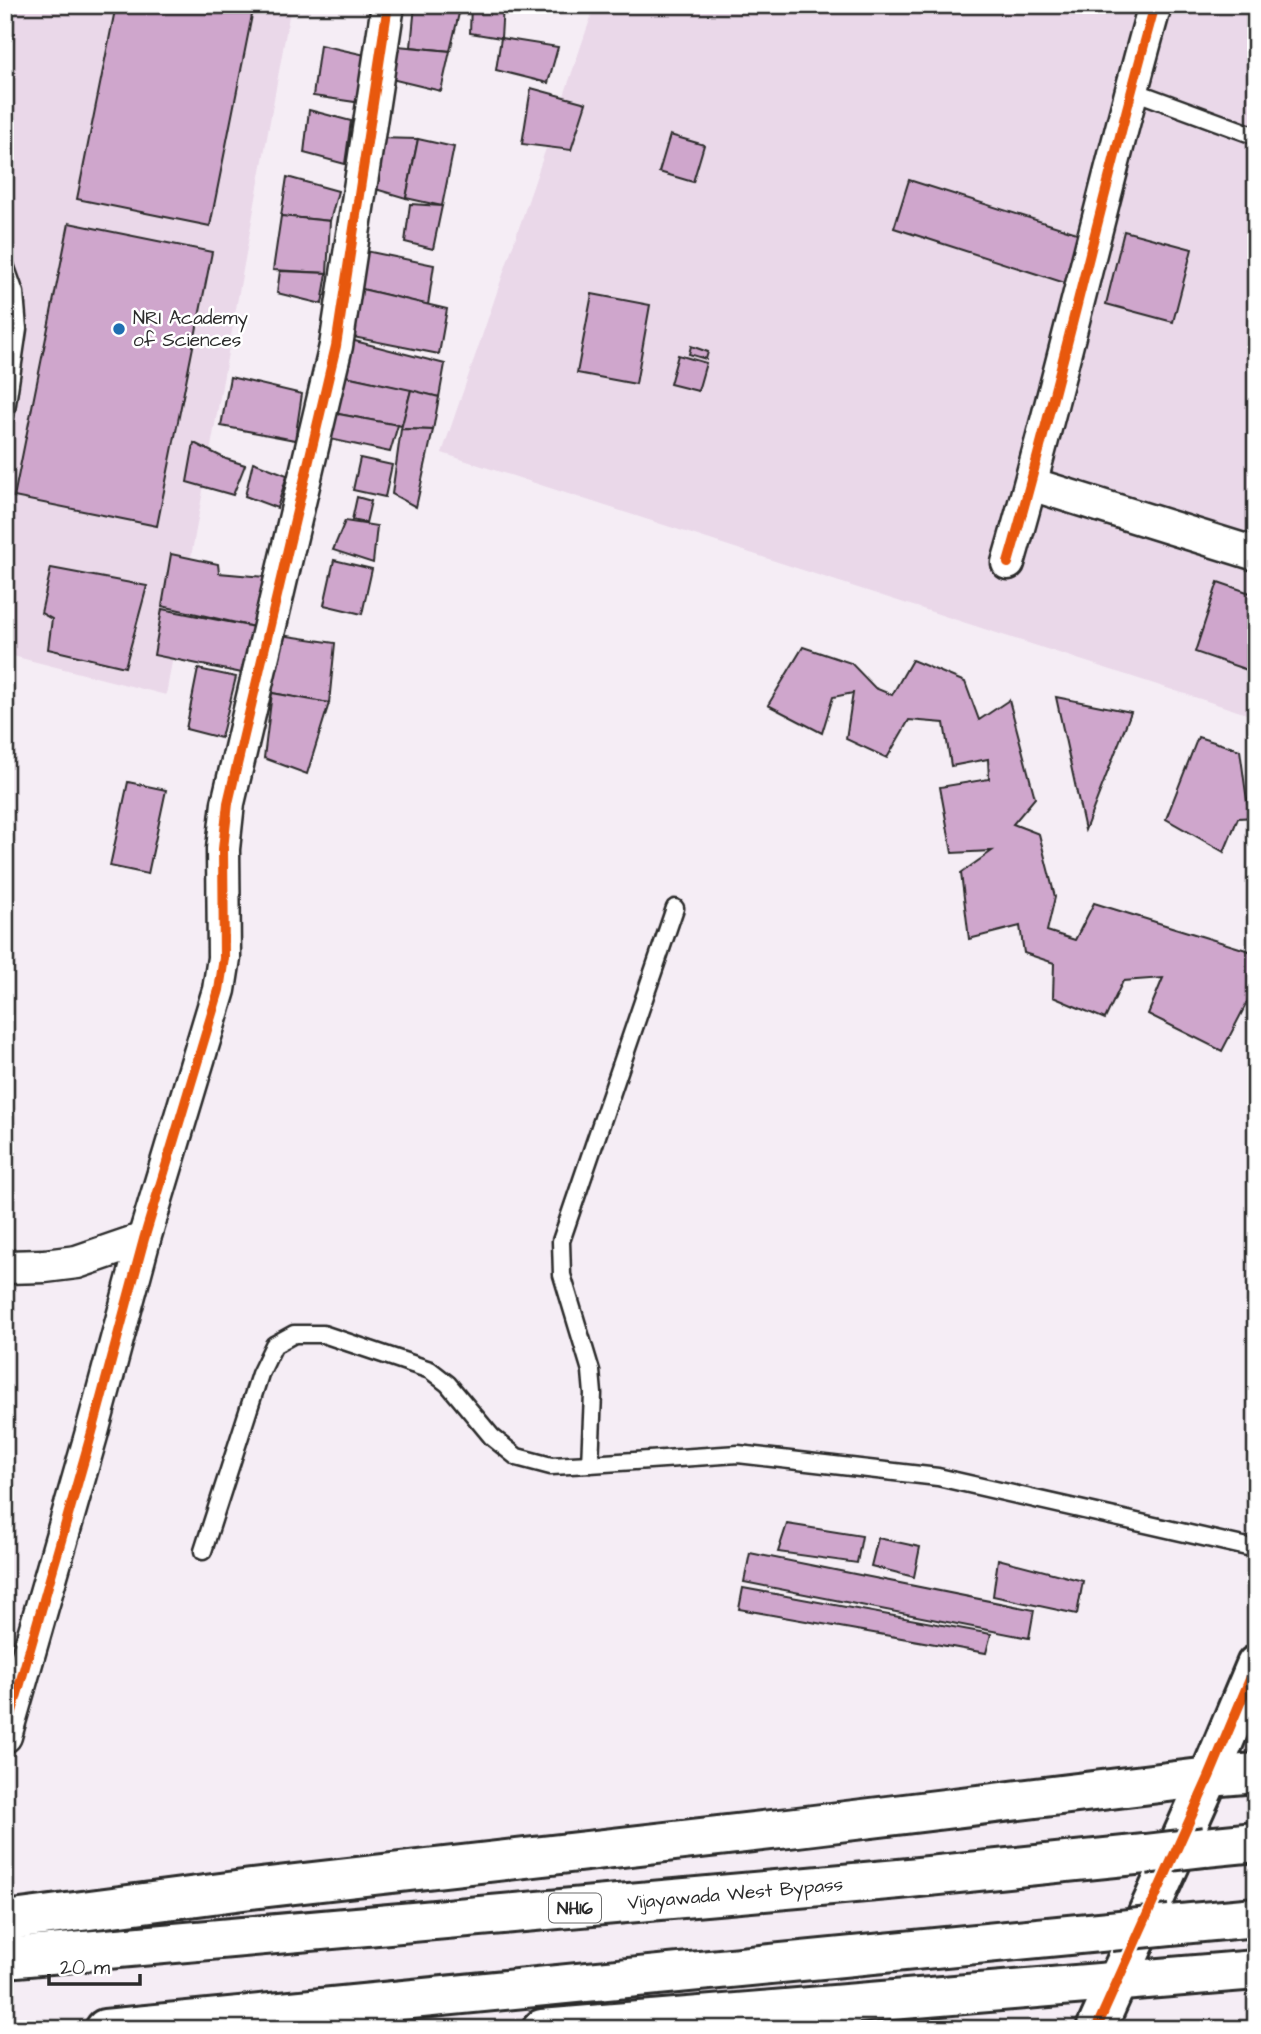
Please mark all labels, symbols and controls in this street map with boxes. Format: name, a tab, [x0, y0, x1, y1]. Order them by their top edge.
place label: NRI Academy of Sciences	[133, 305, 249, 354]
marker: NRI Academy of Sciences	[111, 321, 127, 337]
street label: Vijayawada West Bypass	[626, 1871, 844, 1916]
road number: NH16	[549, 1894, 601, 1922]
scale bar	[49, 1943, 140, 1987]
text: 20 m	[60, 1953, 111, 1982]

